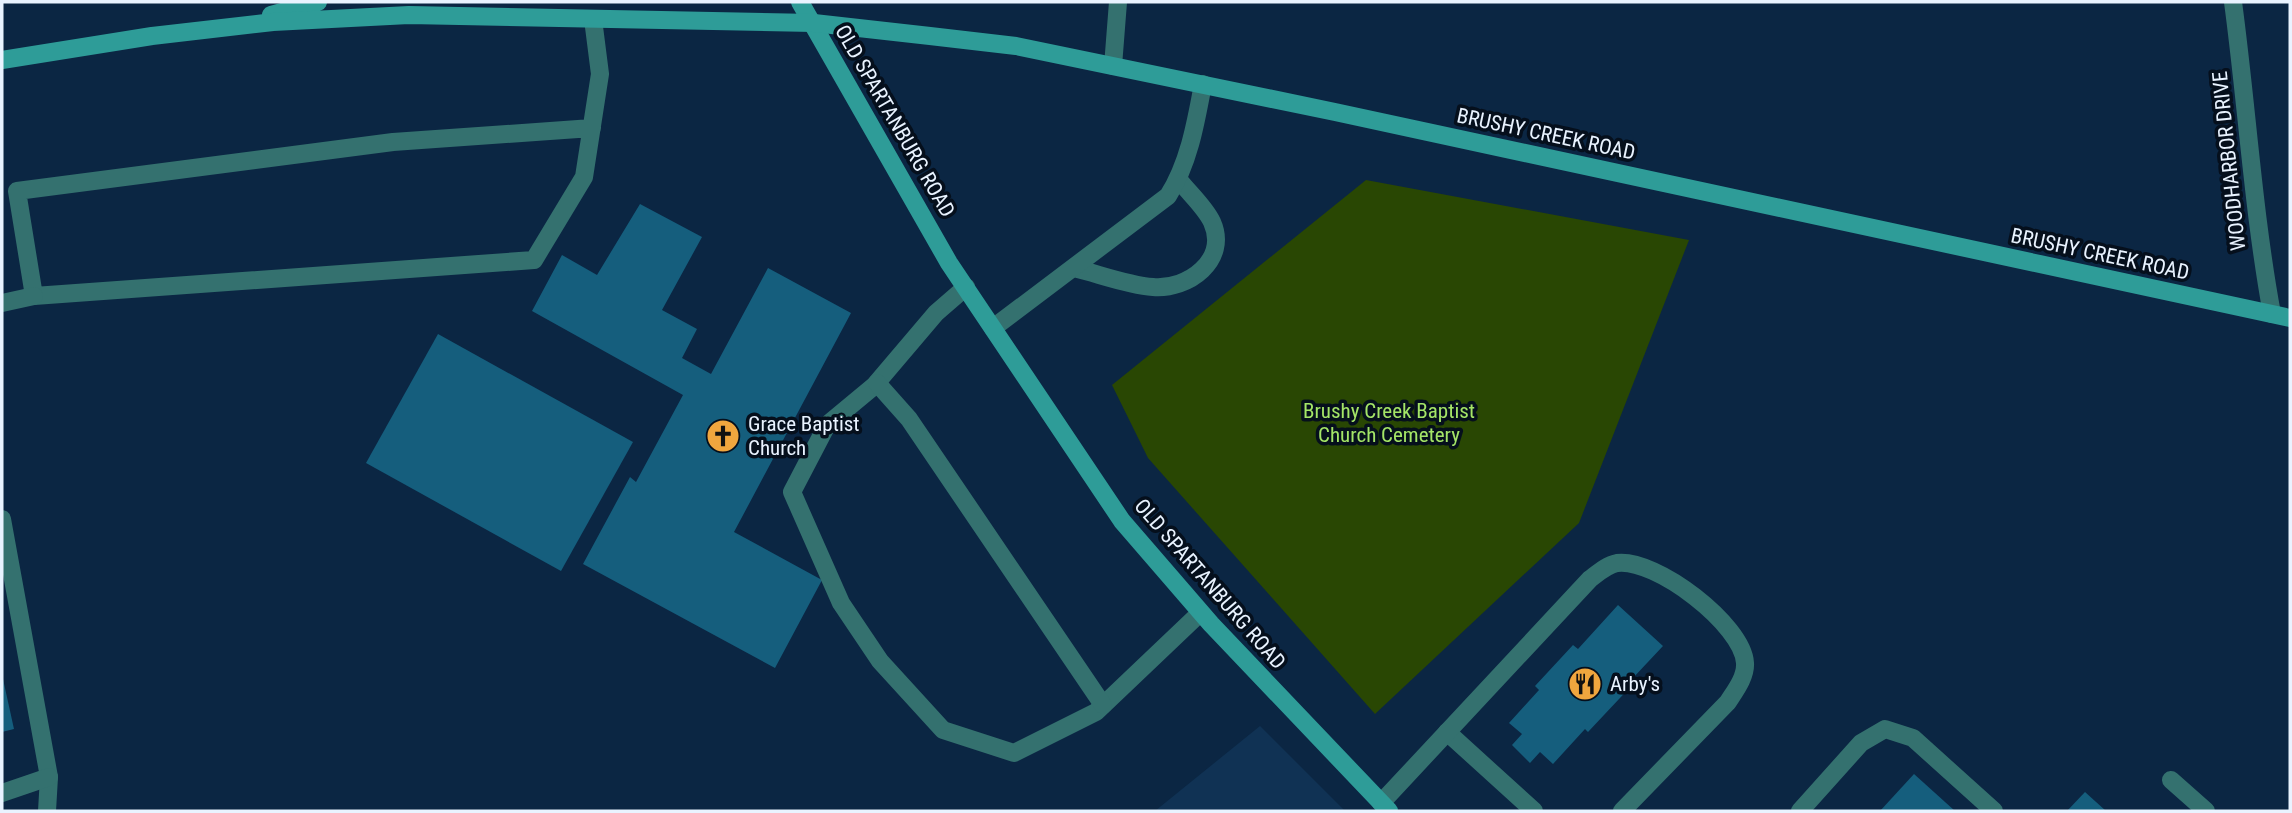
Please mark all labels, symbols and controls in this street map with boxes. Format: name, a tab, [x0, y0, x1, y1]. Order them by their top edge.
street label: OLD SPARTANBURG ROAD	[830, 21, 960, 221]
street label: WOODHARBOR DRIVE	[2208, 70, 2250, 252]
street label: BRUSHY CREEK ROAD	[1455, 103, 1637, 165]
street label: BRUSHY CREEK ROAD	[2009, 223, 2191, 285]
park label: Brushy Creek Baptist Church Cemetery	[1303, 399, 1475, 447]
place label: Grace Baptist Church	[748, 412, 860, 460]
church icon: Grace Baptist Church	[704, 417, 742, 455]
street label: OLD SPARTANBURG ROAD	[1130, 494, 1290, 674]
restaurant icon: Arby's	[1566, 665, 1604, 703]
place label: Arby's	[1610, 672, 1660, 696]

